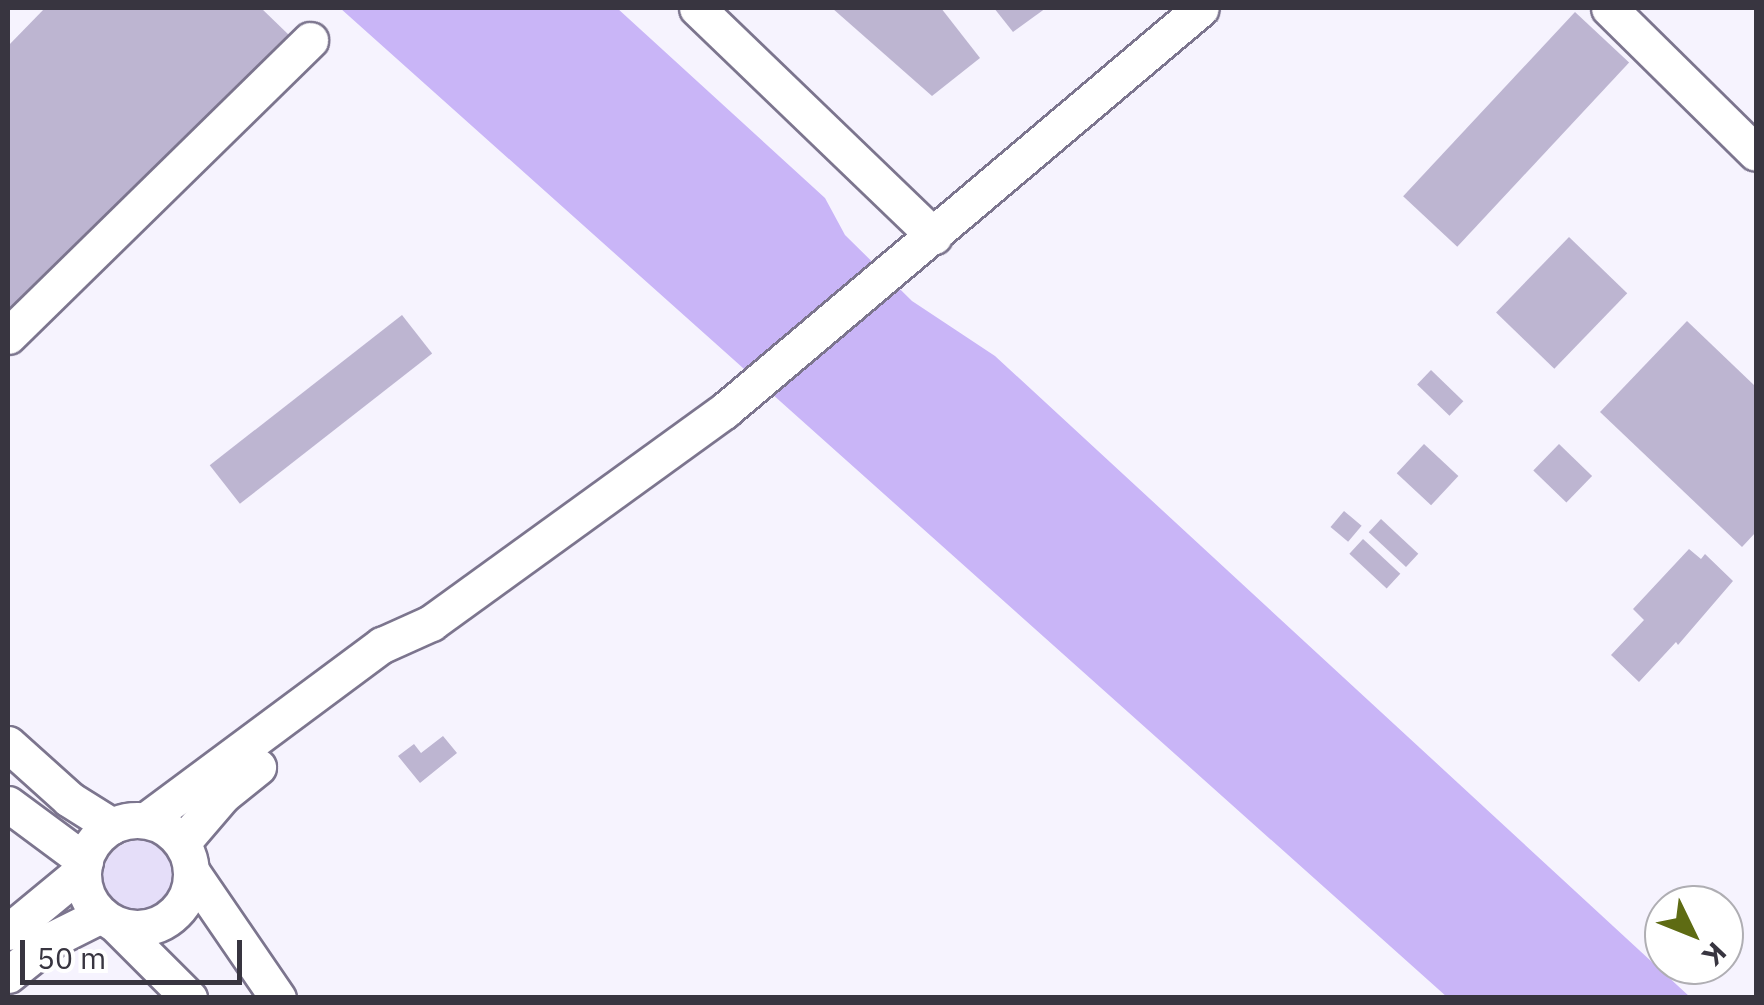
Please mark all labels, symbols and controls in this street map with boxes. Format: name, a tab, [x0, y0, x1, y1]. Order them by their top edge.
north arrow	[1644, 885, 1744, 985]
scale bar	[25, 920, 248, 982]
text: K	[1695, 935, 1735, 974]
text: 50 m	[37, 938, 106, 977]

